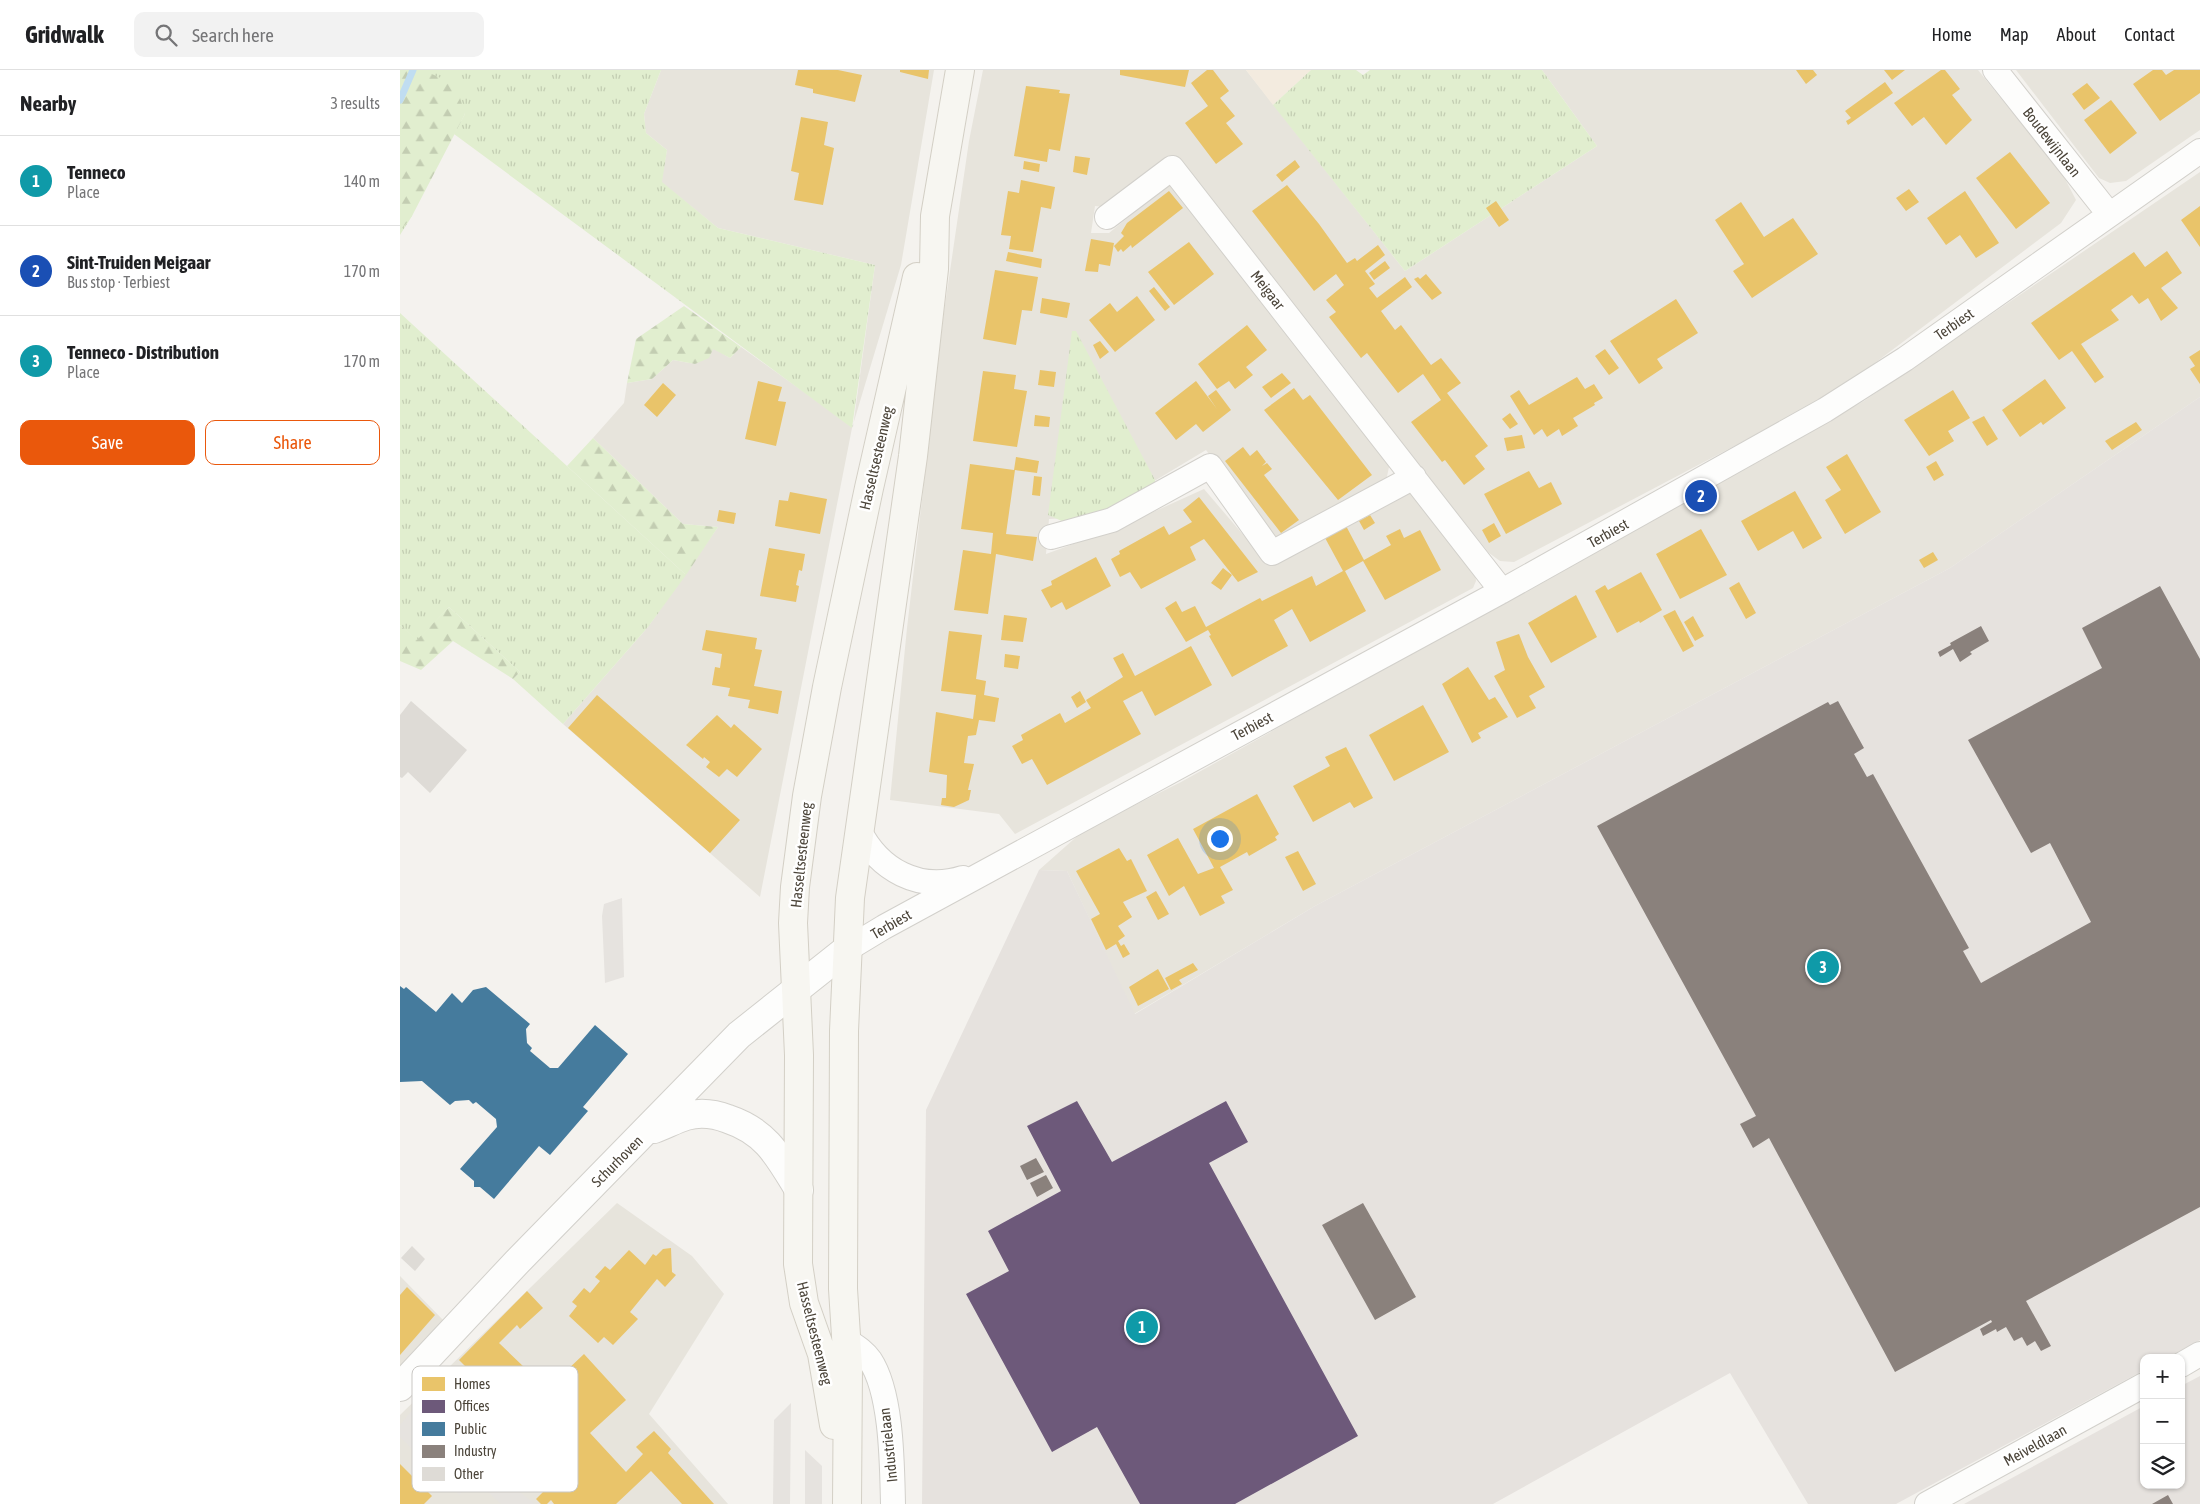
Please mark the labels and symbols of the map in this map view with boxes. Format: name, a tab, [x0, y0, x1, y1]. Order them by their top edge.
street label: Boudewijnlaan	[2020, 104, 2084, 180]
street label: Meigaar	[1247, 267, 1289, 313]
street label: Terbiest	[1931, 304, 1977, 344]
street label: Hasseltsesteenweg	[856, 404, 896, 511]
pin: 2	[1685, 477, 1717, 515]
street label: Terbiest	[1585, 515, 1631, 551]
street label: Terbiest	[1229, 708, 1275, 744]
street label: Hasseltsesteenweg	[787, 801, 815, 909]
your location	[1207, 826, 1233, 852]
street label: Terbiest	[868, 906, 914, 942]
pin: 3	[1807, 948, 1839, 986]
street label: Schurhoven	[588, 1132, 646, 1190]
street label: Hasseltsesteenweg	[794, 1280, 836, 1387]
pin: 1	[1126, 1308, 1158, 1346]
legend	[412, 1366, 578, 1492]
text: Homes	[454, 1376, 490, 1392]
text: Offices	[454, 1398, 490, 1414]
street label: Industrielaan	[876, 1407, 900, 1483]
text: Public	[454, 1421, 487, 1437]
street label: Meiveldlaan	[2001, 1421, 2069, 1469]
text: Industry	[454, 1443, 497, 1459]
text: Other	[454, 1466, 484, 1482]

